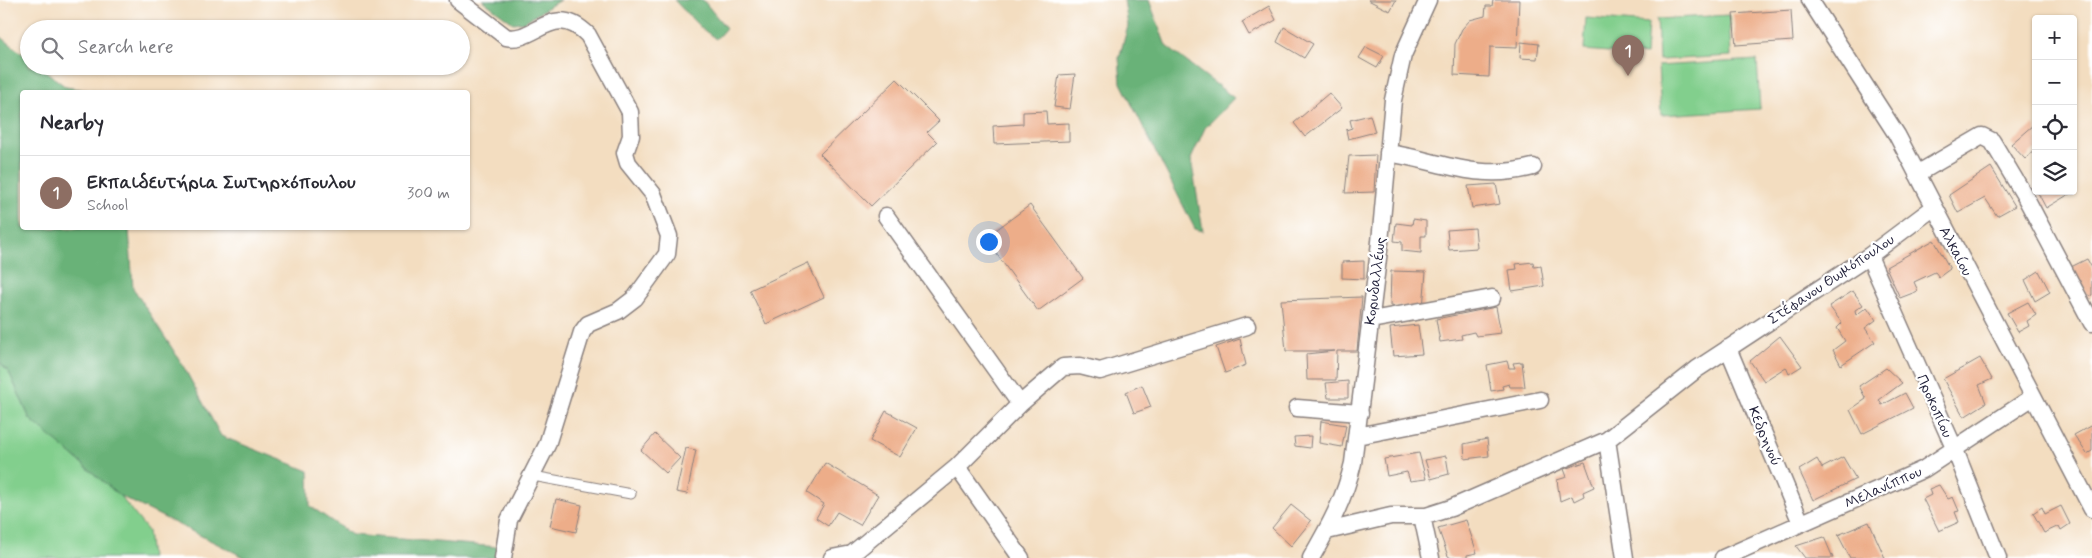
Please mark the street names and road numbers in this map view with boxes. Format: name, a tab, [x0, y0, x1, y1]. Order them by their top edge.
street label: Αλκαίου	[1934, 223, 1977, 280]
street label: Στέφανου Θωμόπουλου	[1764, 230, 1899, 330]
street label: Κορυδαλλέως	[1361, 236, 1391, 326]
street label: Προκοπίου	[1911, 372, 1957, 441]
street label: Κεδρηνού	[1743, 404, 1786, 469]
street label: Μελανίππου	[1842, 462, 1925, 514]

